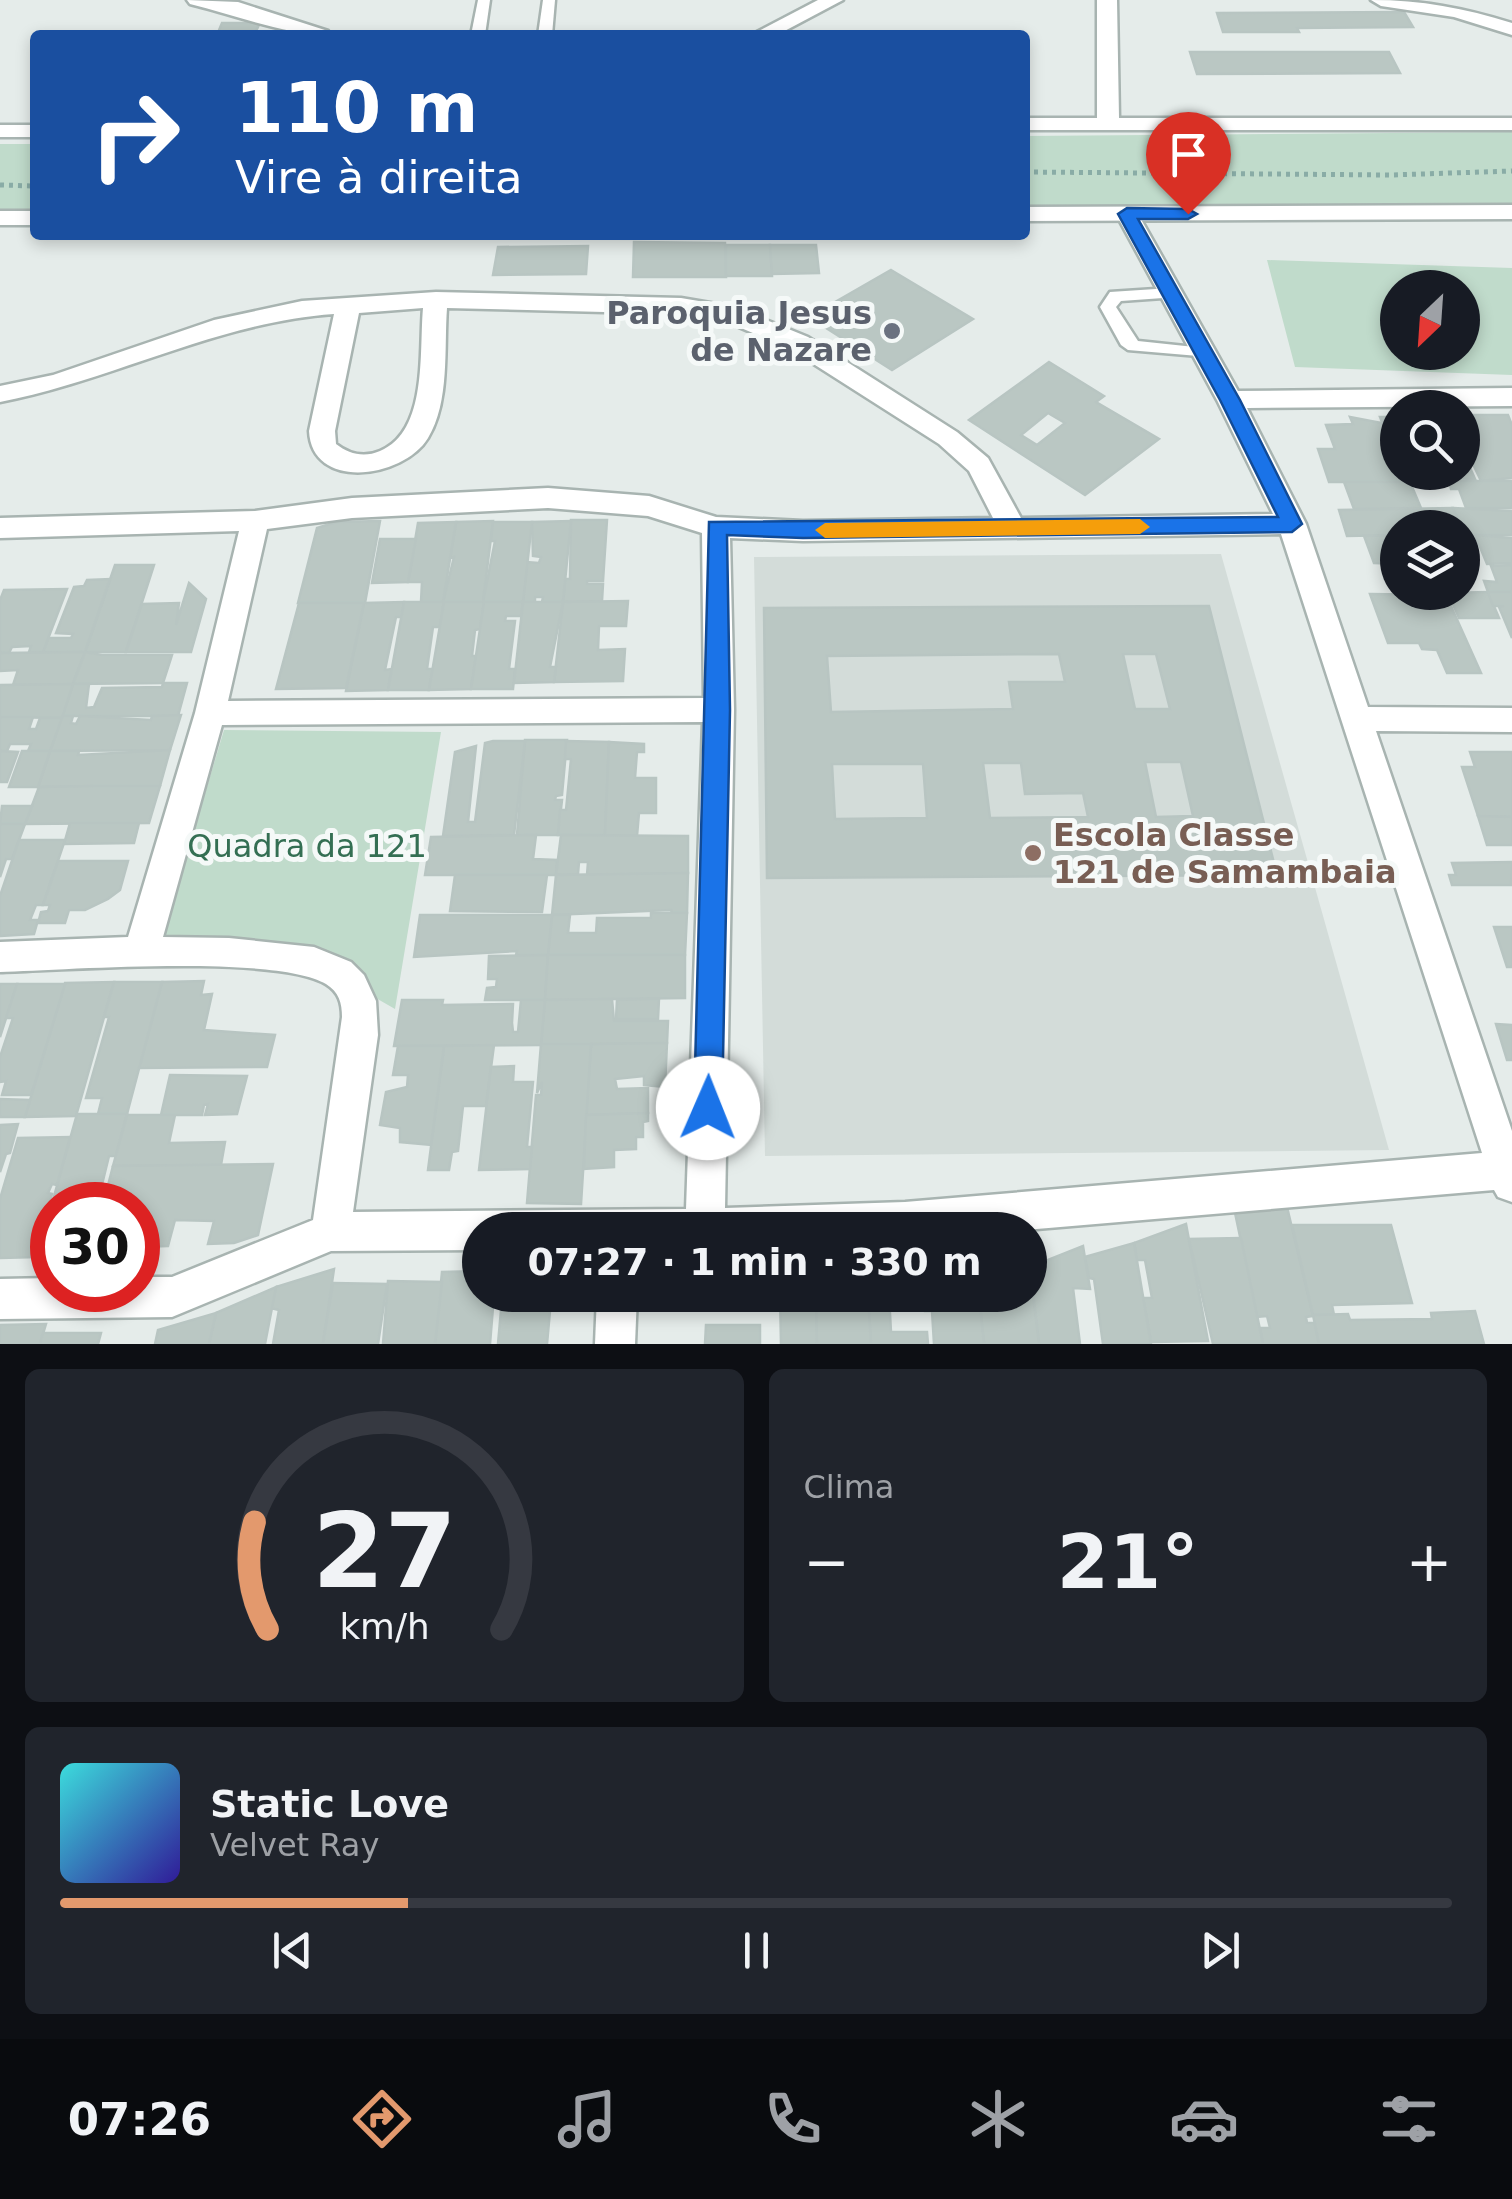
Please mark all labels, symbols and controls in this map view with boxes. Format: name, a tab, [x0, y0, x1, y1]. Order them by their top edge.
text: 110 m	[235, 67, 478, 149]
icon: right	[70, 70, 200, 200]
pin	[1146, 112, 1231, 215]
icon: arrive	[1161, 127, 1216, 182]
text: Vire à direita	[235, 151, 523, 204]
north arrow	[1380, 270, 1480, 370]
map controls	[1380, 270, 1480, 610]
place label: Paroquia Jesus de Nazare	[606, 294, 872, 369]
marker: Paroquia Jesus de Nazare	[881, 320, 903, 342]
button: search	[1380, 390, 1480, 490]
button: layers	[1380, 510, 1480, 610]
place label: Escola Classe 121 de Samambaia	[1053, 816, 1397, 891]
park label: Quadra da 121	[187, 827, 427, 865]
marker: Escola Classe 121 de Samambaia	[1022, 842, 1044, 864]
position arrow	[656, 1056, 760, 1160]
speed limit sign: 30	[30, 1182, 160, 1312]
text: 07:27 · 1 min · 330 m	[527, 1240, 982, 1284]
text: Clima	[804, 1468, 894, 1506]
text: 27	[312, 1490, 457, 1612]
text: 21°	[1057, 1518, 1199, 1606]
text: −	[804, 1530, 850, 1594]
text: +	[1406, 1530, 1452, 1594]
text: km/h	[339, 1606, 429, 1647]
text: Static Love	[210, 1782, 449, 1826]
text: Velvet Ray	[210, 1826, 379, 1864]
icon: previous	[265, 1923, 320, 1978]
icon: pause	[729, 1923, 784, 1978]
icon: next	[1193, 1923, 1248, 1978]
icon: directions	[347, 2084, 417, 2154]
icon: music	[552, 2084, 622, 2154]
icon: phone	[758, 2084, 828, 2154]
icon: climate	[963, 2084, 1033, 2154]
icon: car	[1169, 2084, 1239, 2154]
icon: filters	[1374, 2084, 1444, 2154]
text: 07:26	[68, 2093, 211, 2146]

